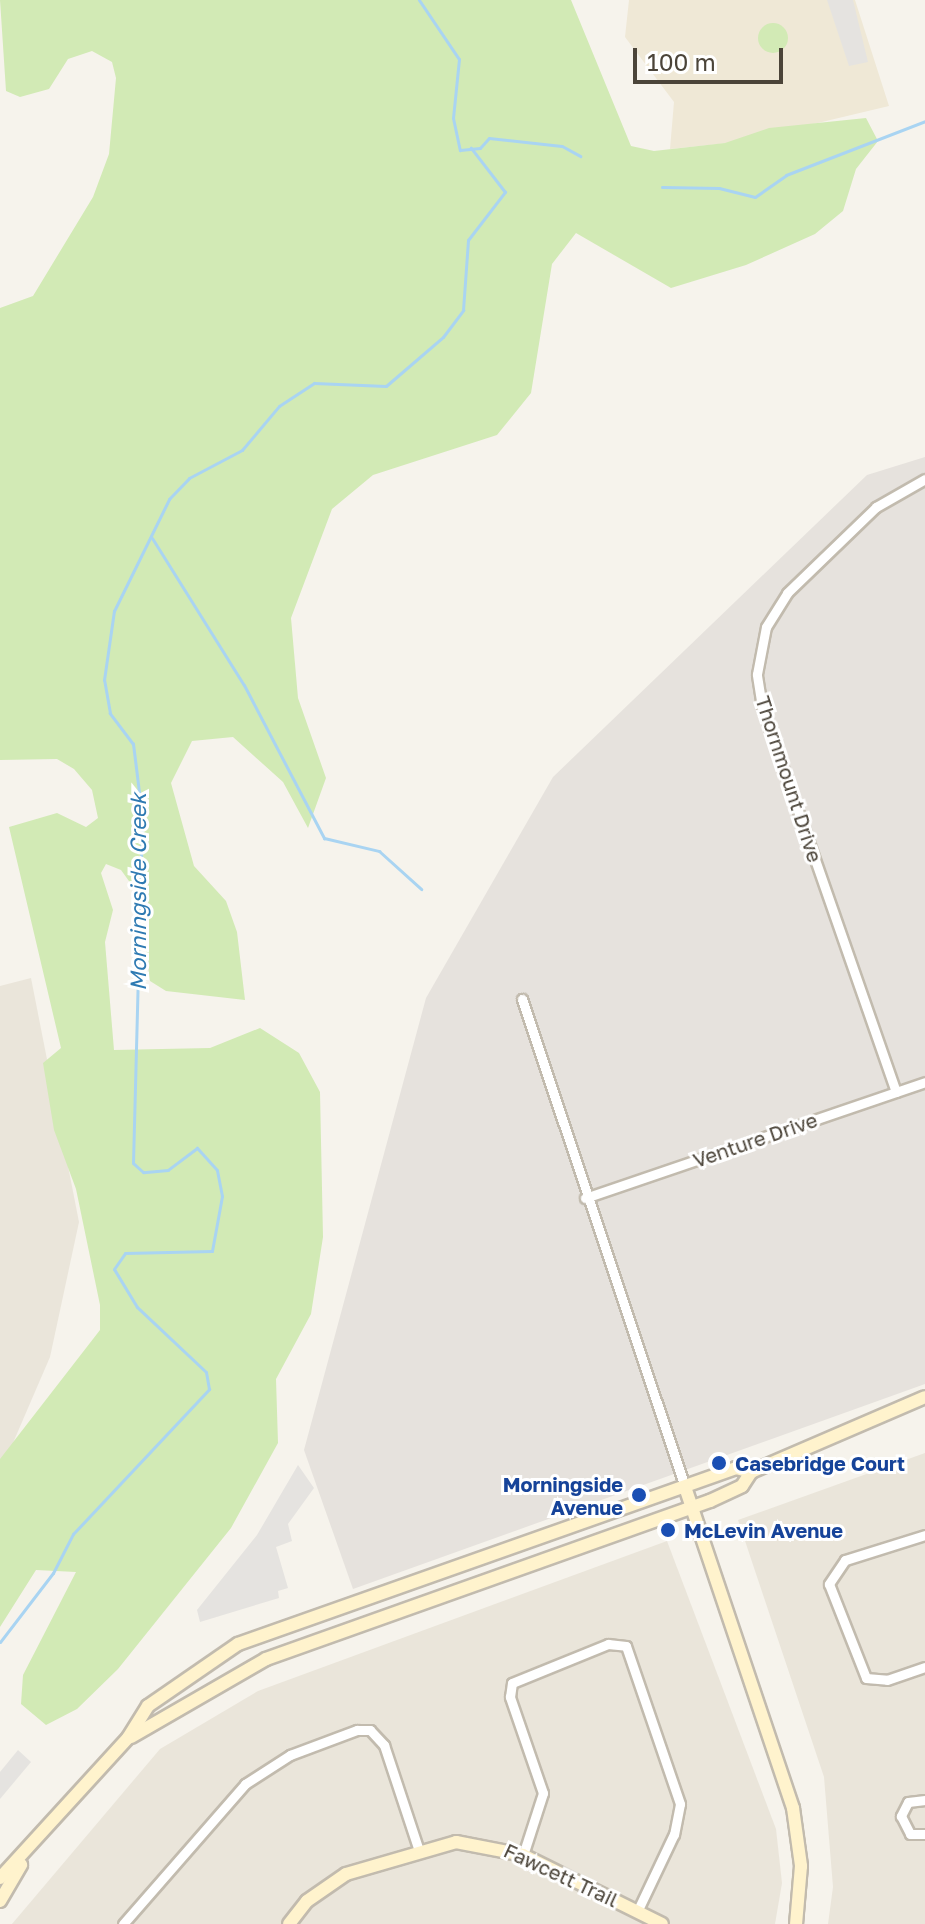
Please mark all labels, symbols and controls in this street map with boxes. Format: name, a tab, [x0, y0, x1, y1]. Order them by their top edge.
scale bar	[637, 32, 787, 82]
text: 100 m	[647, 47, 716, 76]
street label: Thornmount Drive	[751, 693, 827, 865]
water label: Morningside Creek	[125, 793, 151, 991]
street label: Venture Drive	[690, 1108, 820, 1172]
place label: Casebridge Court	[735, 1451, 905, 1475]
marker: Casebridge Court	[710, 1454, 728, 1472]
place label: Morningside Avenue	[503, 1472, 623, 1519]
marker: Morningside Avenue	[630, 1486, 648, 1504]
place label: McLevin Avenue	[684, 1518, 843, 1542]
marker: McLevin Avenue	[659, 1521, 677, 1539]
street label: Fawcett Trail	[500, 1838, 622, 1912]

